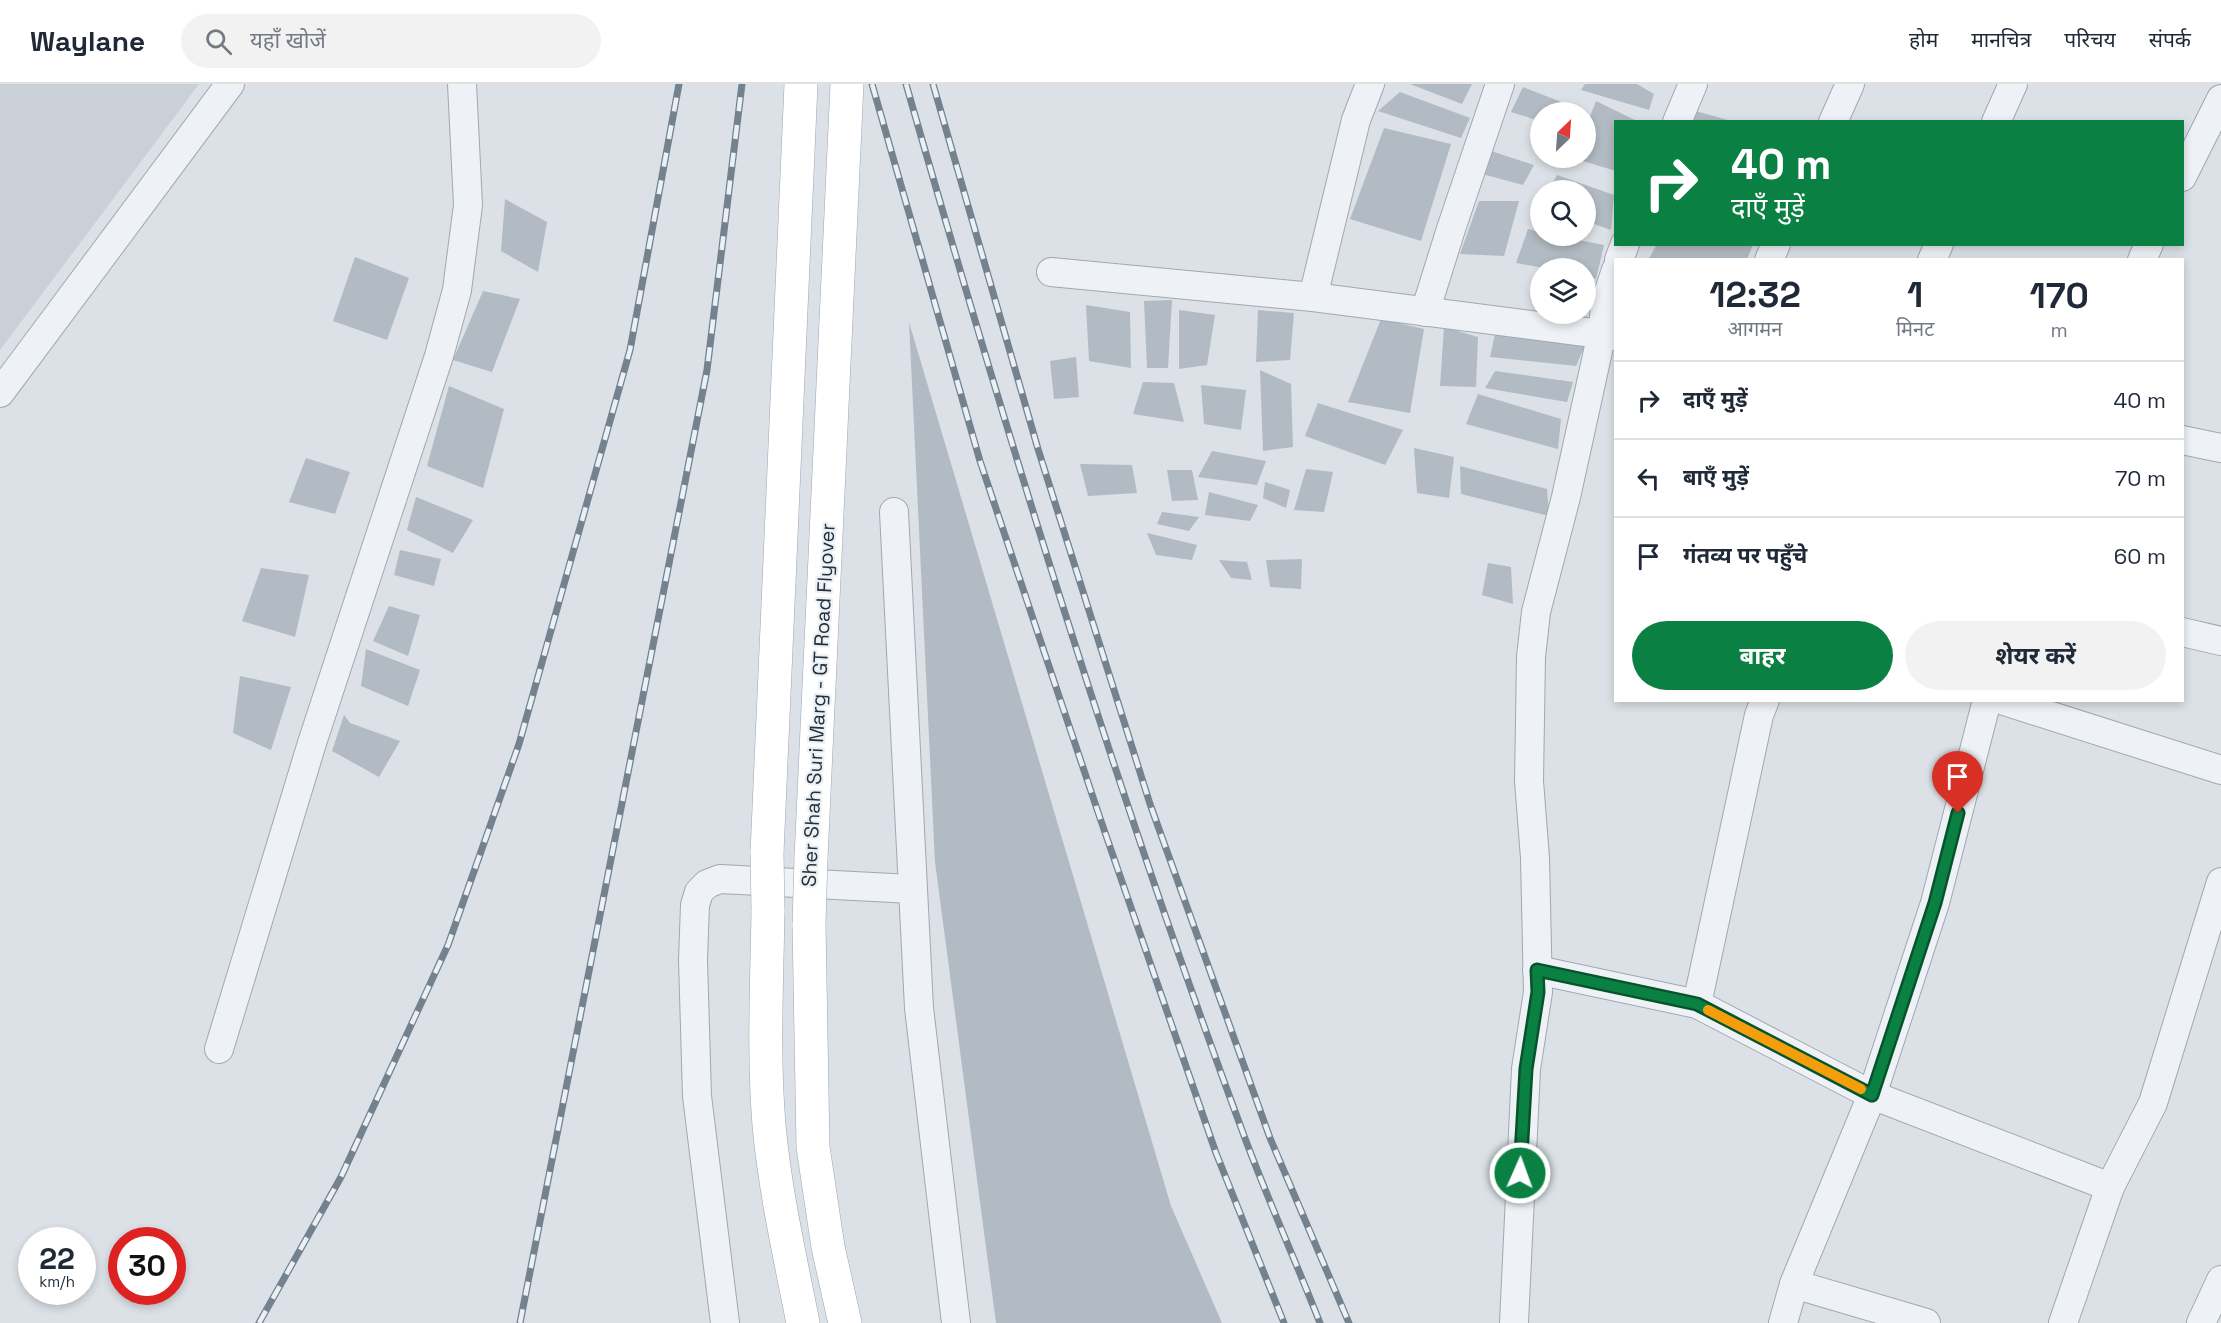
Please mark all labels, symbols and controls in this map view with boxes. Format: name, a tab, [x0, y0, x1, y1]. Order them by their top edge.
search box	[181, 14, 601, 68]
text: Waylane	[30, 23, 145, 59]
icon: search	[202, 25, 235, 58]
text: यहाँ खोजें	[250, 26, 326, 54]
text: होम	[1909, 26, 1938, 53]
text: मानचित्र	[1971, 26, 2031, 53]
text: परिचय	[2064, 26, 2116, 53]
text: संपर्क	[2149, 26, 2191, 53]
north arrow	[1530, 102, 1596, 168]
map controls	[1530, 102, 1596, 324]
text: 40 m	[1731, 138, 1831, 191]
icon: right	[1632, 144, 1710, 222]
button: search	[1530, 180, 1596, 246]
text: दाएँ मुड़ें	[1731, 190, 1805, 225]
button: layers	[1530, 258, 1596, 324]
text: 12:32	[1709, 272, 1801, 318]
text: 1	[1907, 272, 1923, 318]
text: 170	[2029, 273, 2089, 319]
text: आगमन	[1728, 316, 1782, 342]
text: मिनट	[1896, 316, 1934, 342]
text: m	[2051, 317, 2068, 343]
icon: right	[1632, 384, 1665, 417]
text: दाएँ मुड़ें	[1683, 385, 1748, 413]
text: 40 m	[2114, 386, 2166, 414]
icon: left	[1632, 462, 1665, 495]
text: बाएँ मुड़ें	[1683, 463, 1749, 491]
text: 70 m	[2115, 464, 2166, 492]
street label: Sher Shah Suri Marg - GT Road Flyover	[795, 522, 841, 888]
icon: arrive	[1632, 540, 1665, 573]
text: गंतव्य पर पहुँचे	[1683, 541, 1807, 569]
text: 60 m	[2114, 542, 2166, 570]
button: बाहर	[1632, 621, 1893, 690]
button: शेयर करें	[1905, 621, 2166, 690]
pin	[1932, 751, 1983, 813]
icon: arrive	[1941, 760, 1974, 793]
position arrow	[1488, 1141, 1552, 1205]
speed limit sign: 30	[108, 1227, 186, 1305]
text: 22	[39, 1239, 75, 1278]
text: km/h	[39, 1272, 75, 1291]

